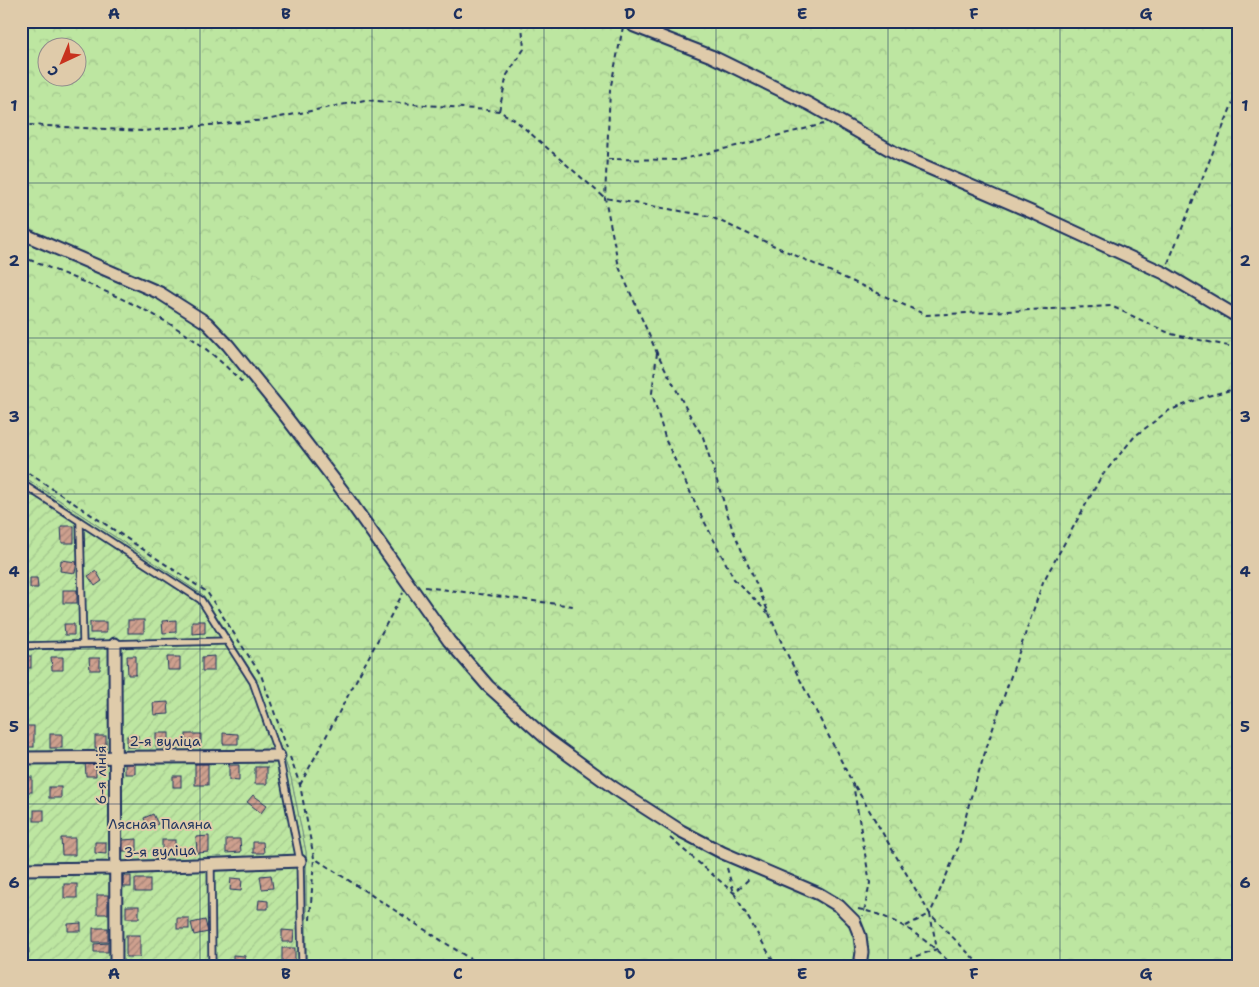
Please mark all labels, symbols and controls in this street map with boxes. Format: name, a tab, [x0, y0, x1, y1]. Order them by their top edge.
text: A	[108, 3, 120, 24]
text: B	[281, 3, 291, 24]
text: C	[453, 3, 463, 24]
text: D	[624, 3, 636, 24]
text: E	[797, 3, 807, 24]
text: F	[969, 3, 979, 24]
text: G	[1140, 3, 1153, 24]
north arrow	[38, 38, 88, 88]
text: С	[44, 62, 62, 81]
text: 1	[10, 95, 18, 116]
text: 1	[1241, 95, 1249, 116]
text: 2	[8, 250, 20, 271]
text: 2	[1239, 250, 1251, 271]
text: 3	[8, 406, 20, 427]
text: 3	[1239, 406, 1251, 427]
text: 4	[8, 561, 20, 582]
text: 4	[1239, 561, 1251, 582]
text: 5	[9, 716, 19, 737]
text: 5	[1240, 716, 1250, 737]
street label: 2-я вуліца	[129, 732, 201, 750]
street label: 6-я лінія	[92, 745, 110, 805]
park label: Лясная Паляна	[108, 815, 212, 833]
street label: 3-я вуліца	[124, 841, 197, 861]
text: 6	[8, 872, 20, 893]
text: 6	[1239, 872, 1251, 893]
text: A	[108, 963, 120, 984]
text: B	[281, 963, 291, 984]
text: C	[453, 963, 463, 984]
text: D	[624, 963, 636, 984]
text: E	[797, 963, 807, 984]
text: F	[969, 963, 979, 984]
text: G	[1140, 963, 1153, 984]

